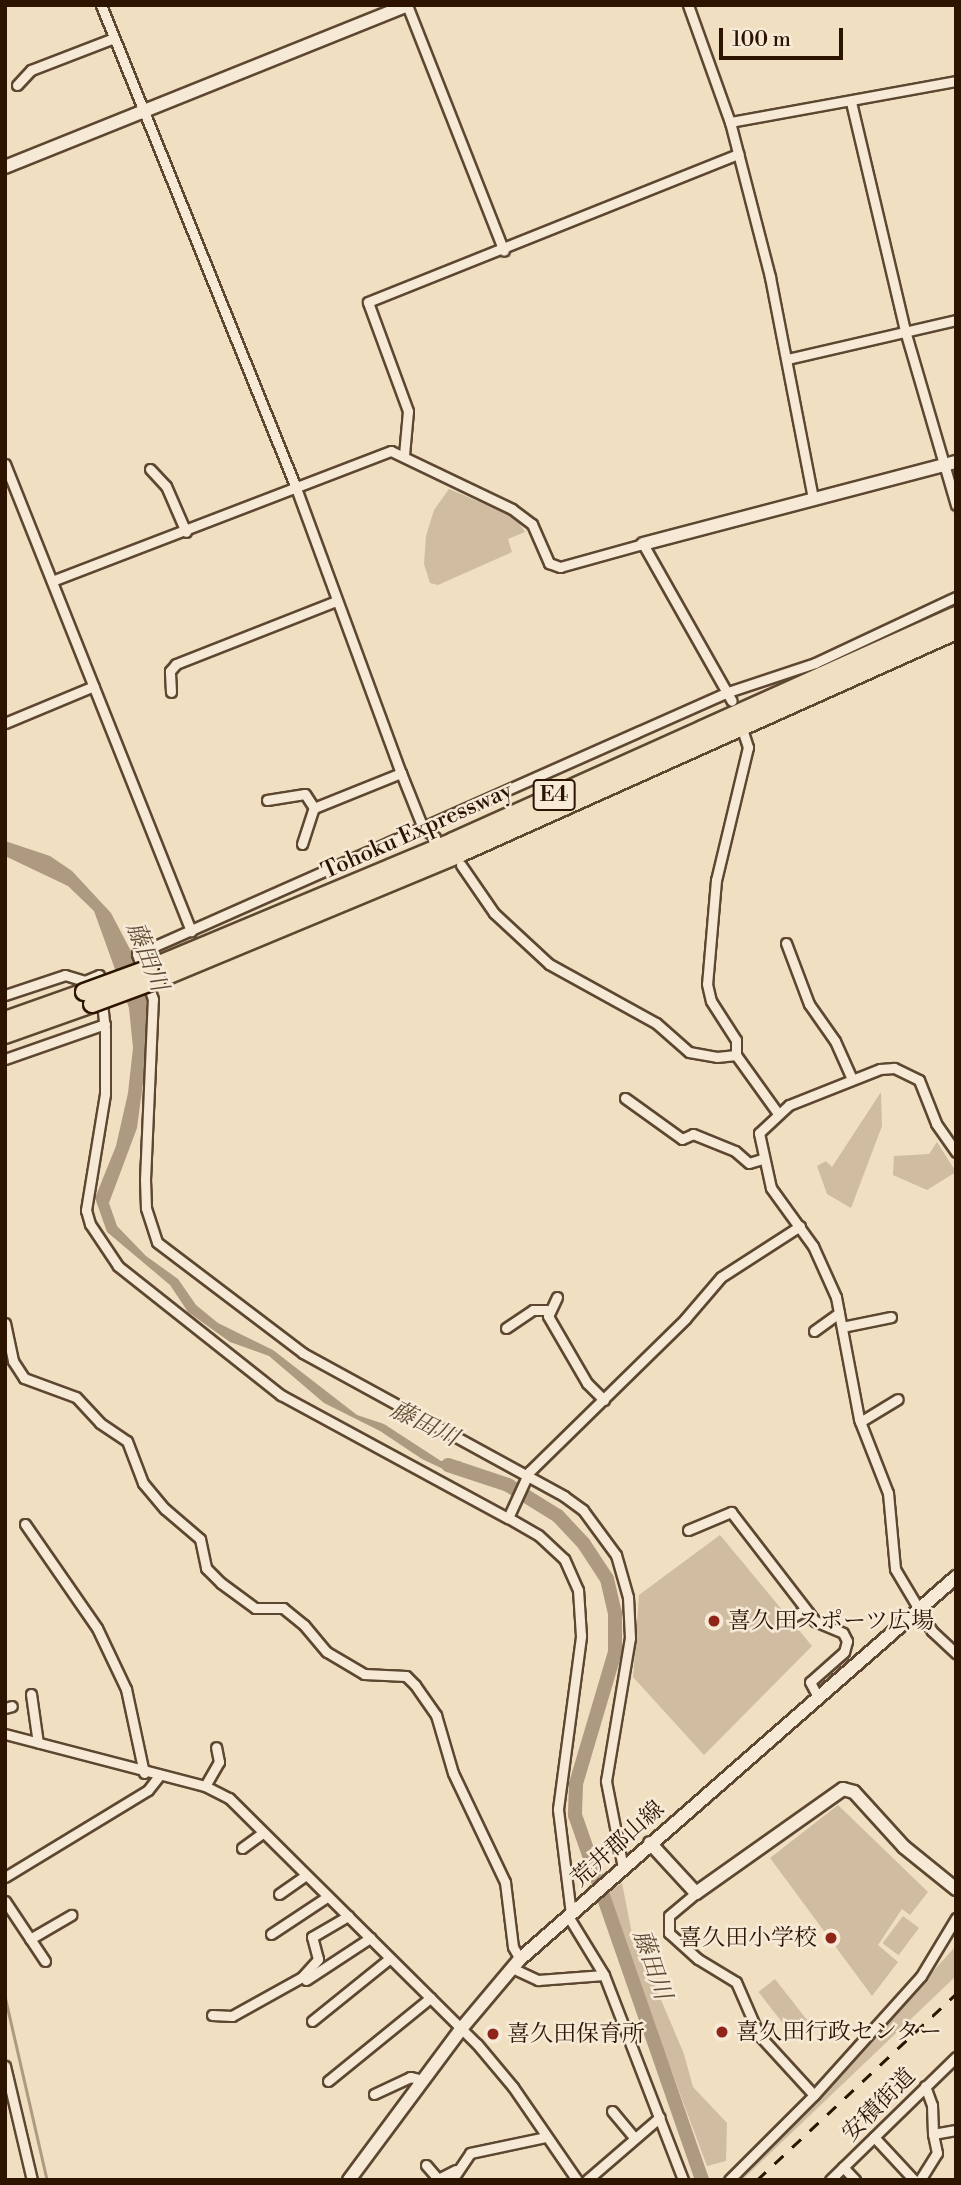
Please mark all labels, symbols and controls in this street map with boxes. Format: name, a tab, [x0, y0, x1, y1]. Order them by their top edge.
scale bar	[723, 14, 847, 58]
text: 100 m	[732, 27, 791, 53]
street label: Tohoku Expressway	[317, 777, 517, 885]
road number: E4	[531, 778, 577, 812]
water label: 藤田川	[119, 918, 173, 996]
water label: 藤田川	[385, 1396, 463, 1454]
place label: 喜久田スポーツ広場	[728, 1607, 935, 1635]
marker: 喜久田スポーツ広場	[706, 1613, 722, 1629]
street label: 荒井郡山線	[566, 1795, 670, 1893]
place label: 喜久田小学校	[679, 1924, 817, 1952]
water label: 藤田川	[626, 1926, 676, 2004]
marker: 喜久田小学校	[823, 1930, 839, 1946]
place label: 喜久田行政センター	[736, 2018, 943, 2046]
place label: 喜久田保育所	[507, 2020, 645, 2048]
marker: 喜久田行政センター	[714, 2024, 730, 2040]
marker: 喜久田保育所	[485, 2026, 501, 2042]
street label: 安積街道	[837, 2063, 921, 2147]

